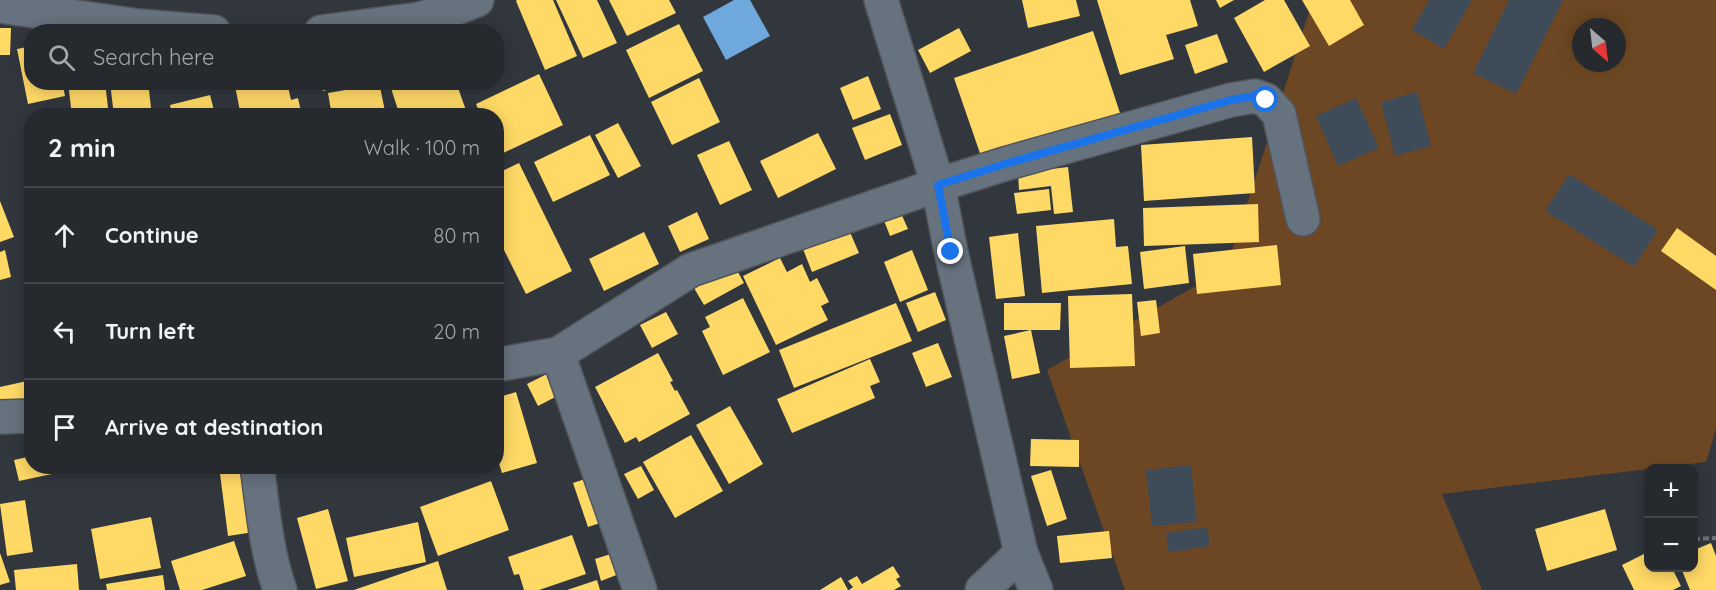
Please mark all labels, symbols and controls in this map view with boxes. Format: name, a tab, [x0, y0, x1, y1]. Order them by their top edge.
north arrow	[1572, 18, 1626, 72]
search box	[24, 24, 504, 90]
icon: search	[45, 41, 78, 74]
text: Search here	[93, 43, 214, 71]
route start	[1252, 86, 1278, 112]
text: 2 min	[48, 131, 116, 164]
text: Walk · 100 m	[364, 135, 480, 160]
icon: ahead	[48, 219, 81, 252]
text: Continue	[105, 221, 199, 249]
text: 80 m	[434, 223, 480, 248]
route end	[937, 238, 963, 264]
icon: left	[48, 315, 81, 348]
text: Turn left	[105, 317, 195, 345]
text: 20 m	[433, 319, 480, 344]
icon: arrive	[48, 411, 81, 444]
text: Arrive at destination	[105, 413, 323, 441]
map controls	[1644, 464, 1698, 572]
button: +	[1644, 464, 1698, 518]
button: −	[1644, 518, 1698, 572]

